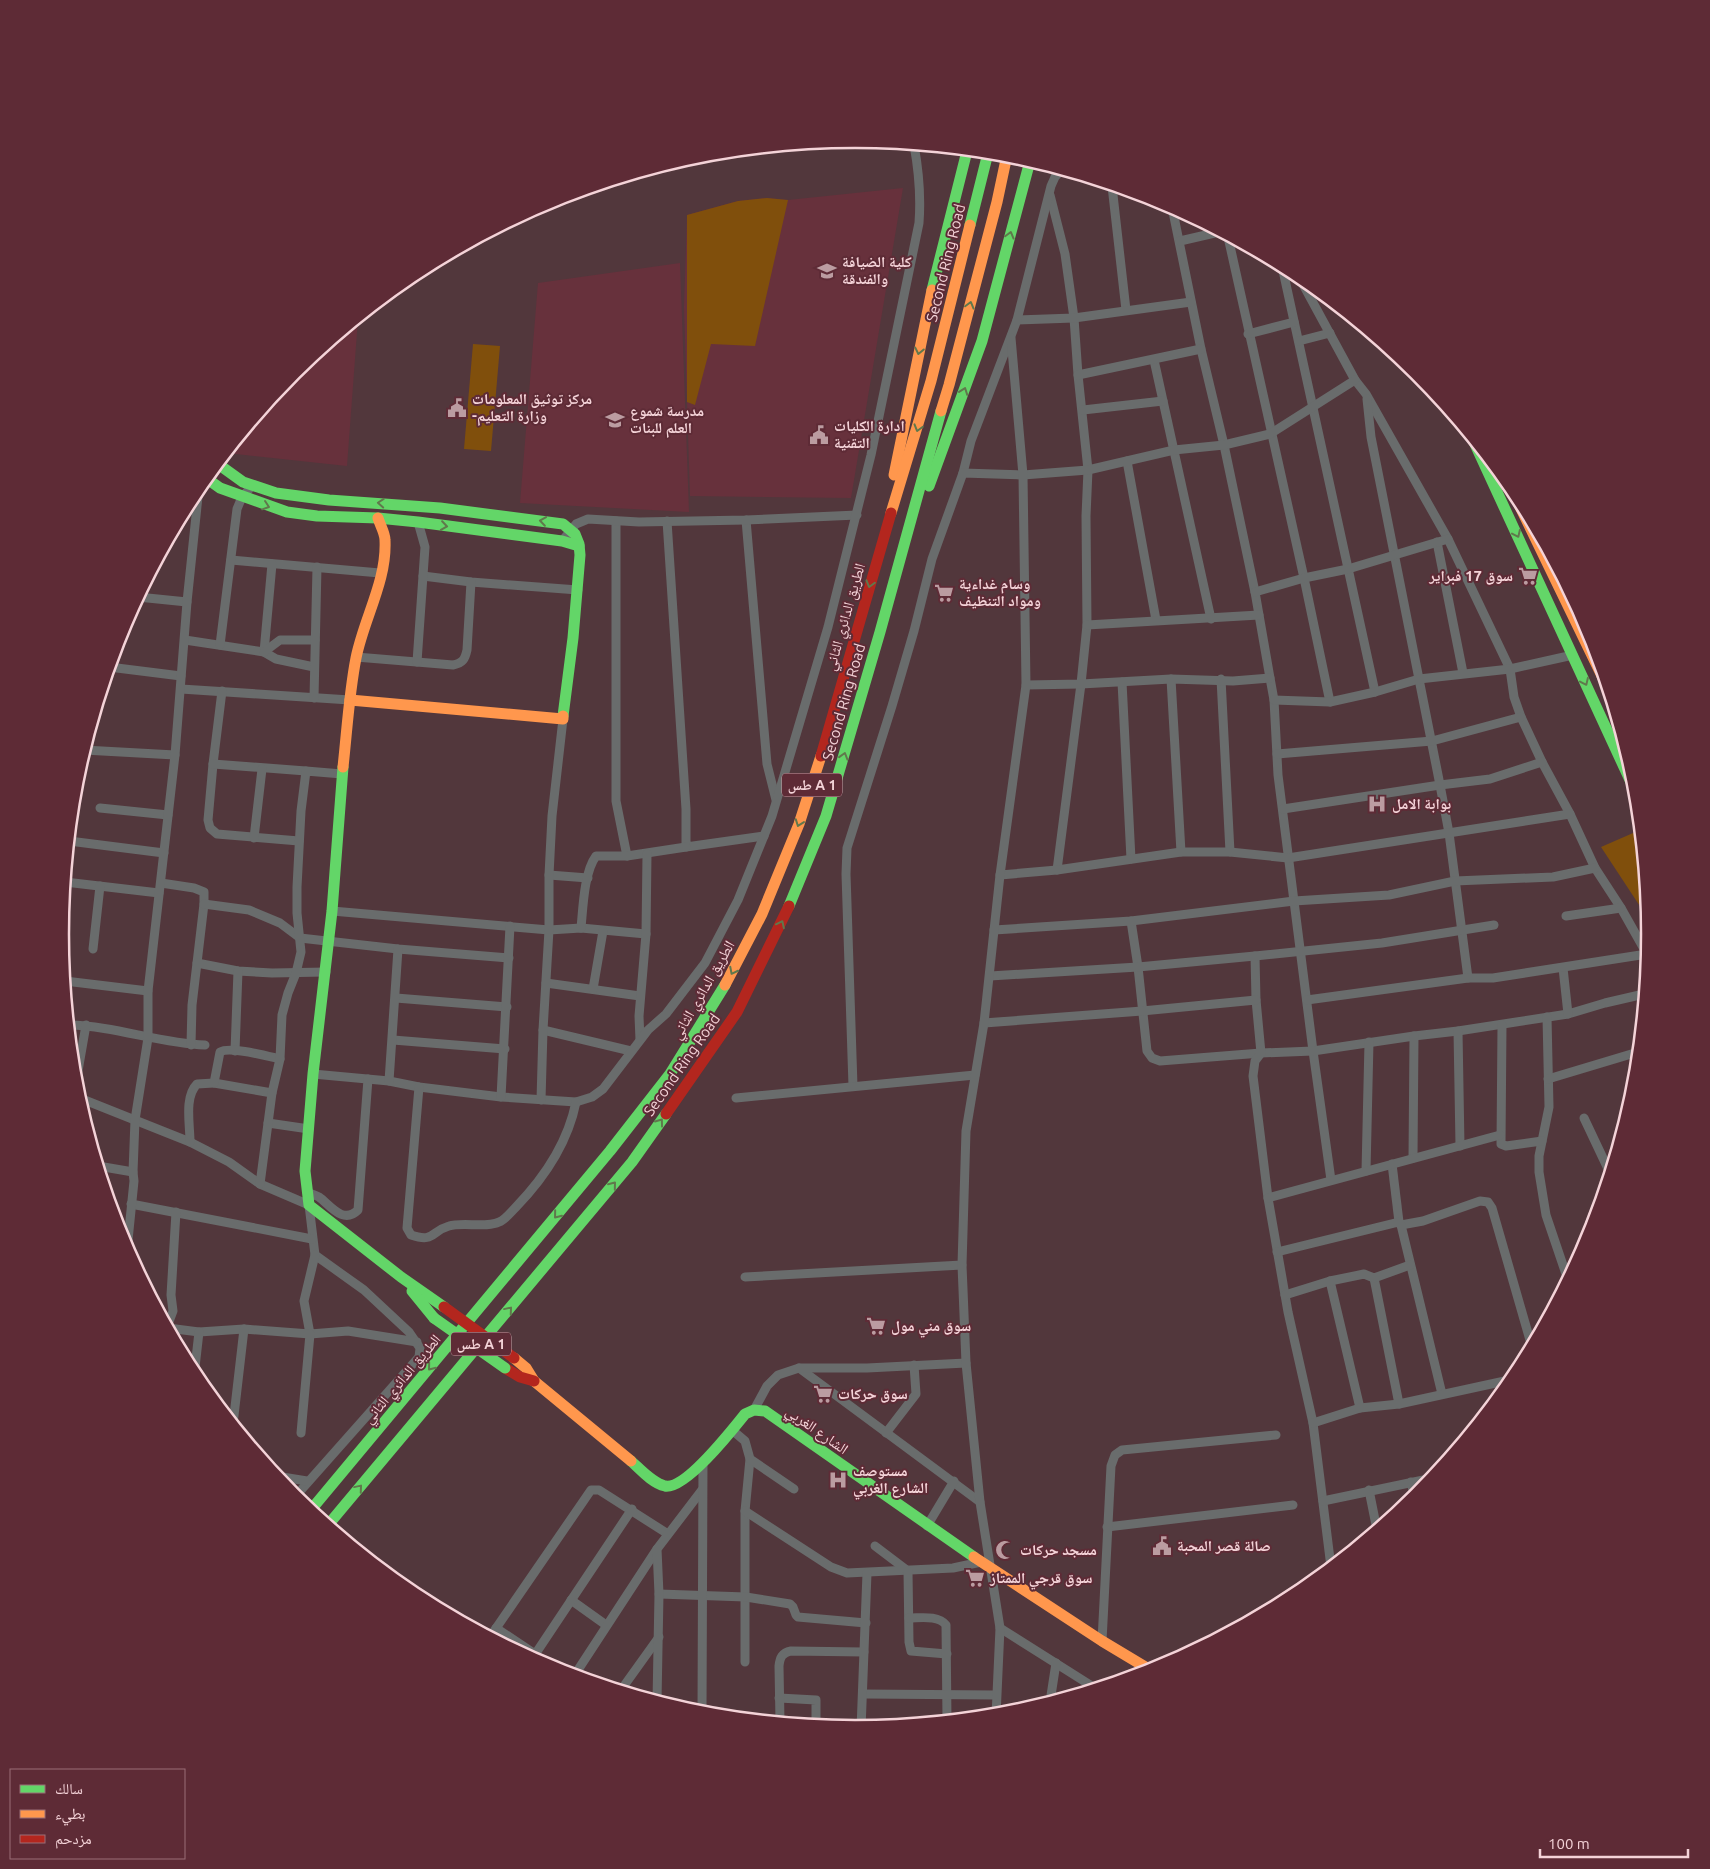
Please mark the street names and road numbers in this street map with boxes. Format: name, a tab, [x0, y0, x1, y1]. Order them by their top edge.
street label: Second Ring Road	[923, 202, 968, 324]
street label: الطريق الدائري الثاني	[821, 561, 872, 674]
street label: Second Ring Road	[819, 641, 868, 762]
road number: طس A 1	[782, 774, 842, 796]
street label: الطريق الدائري الثاني	[667, 937, 741, 1044]
street label: Second Ring Road	[640, 1010, 723, 1119]
street label: الطريق الدائري الثاني	[359, 1331, 447, 1429]
road number: طس A 1	[451, 1332, 511, 1356]
street label: الشارع الغربي	[781, 1402, 852, 1460]

